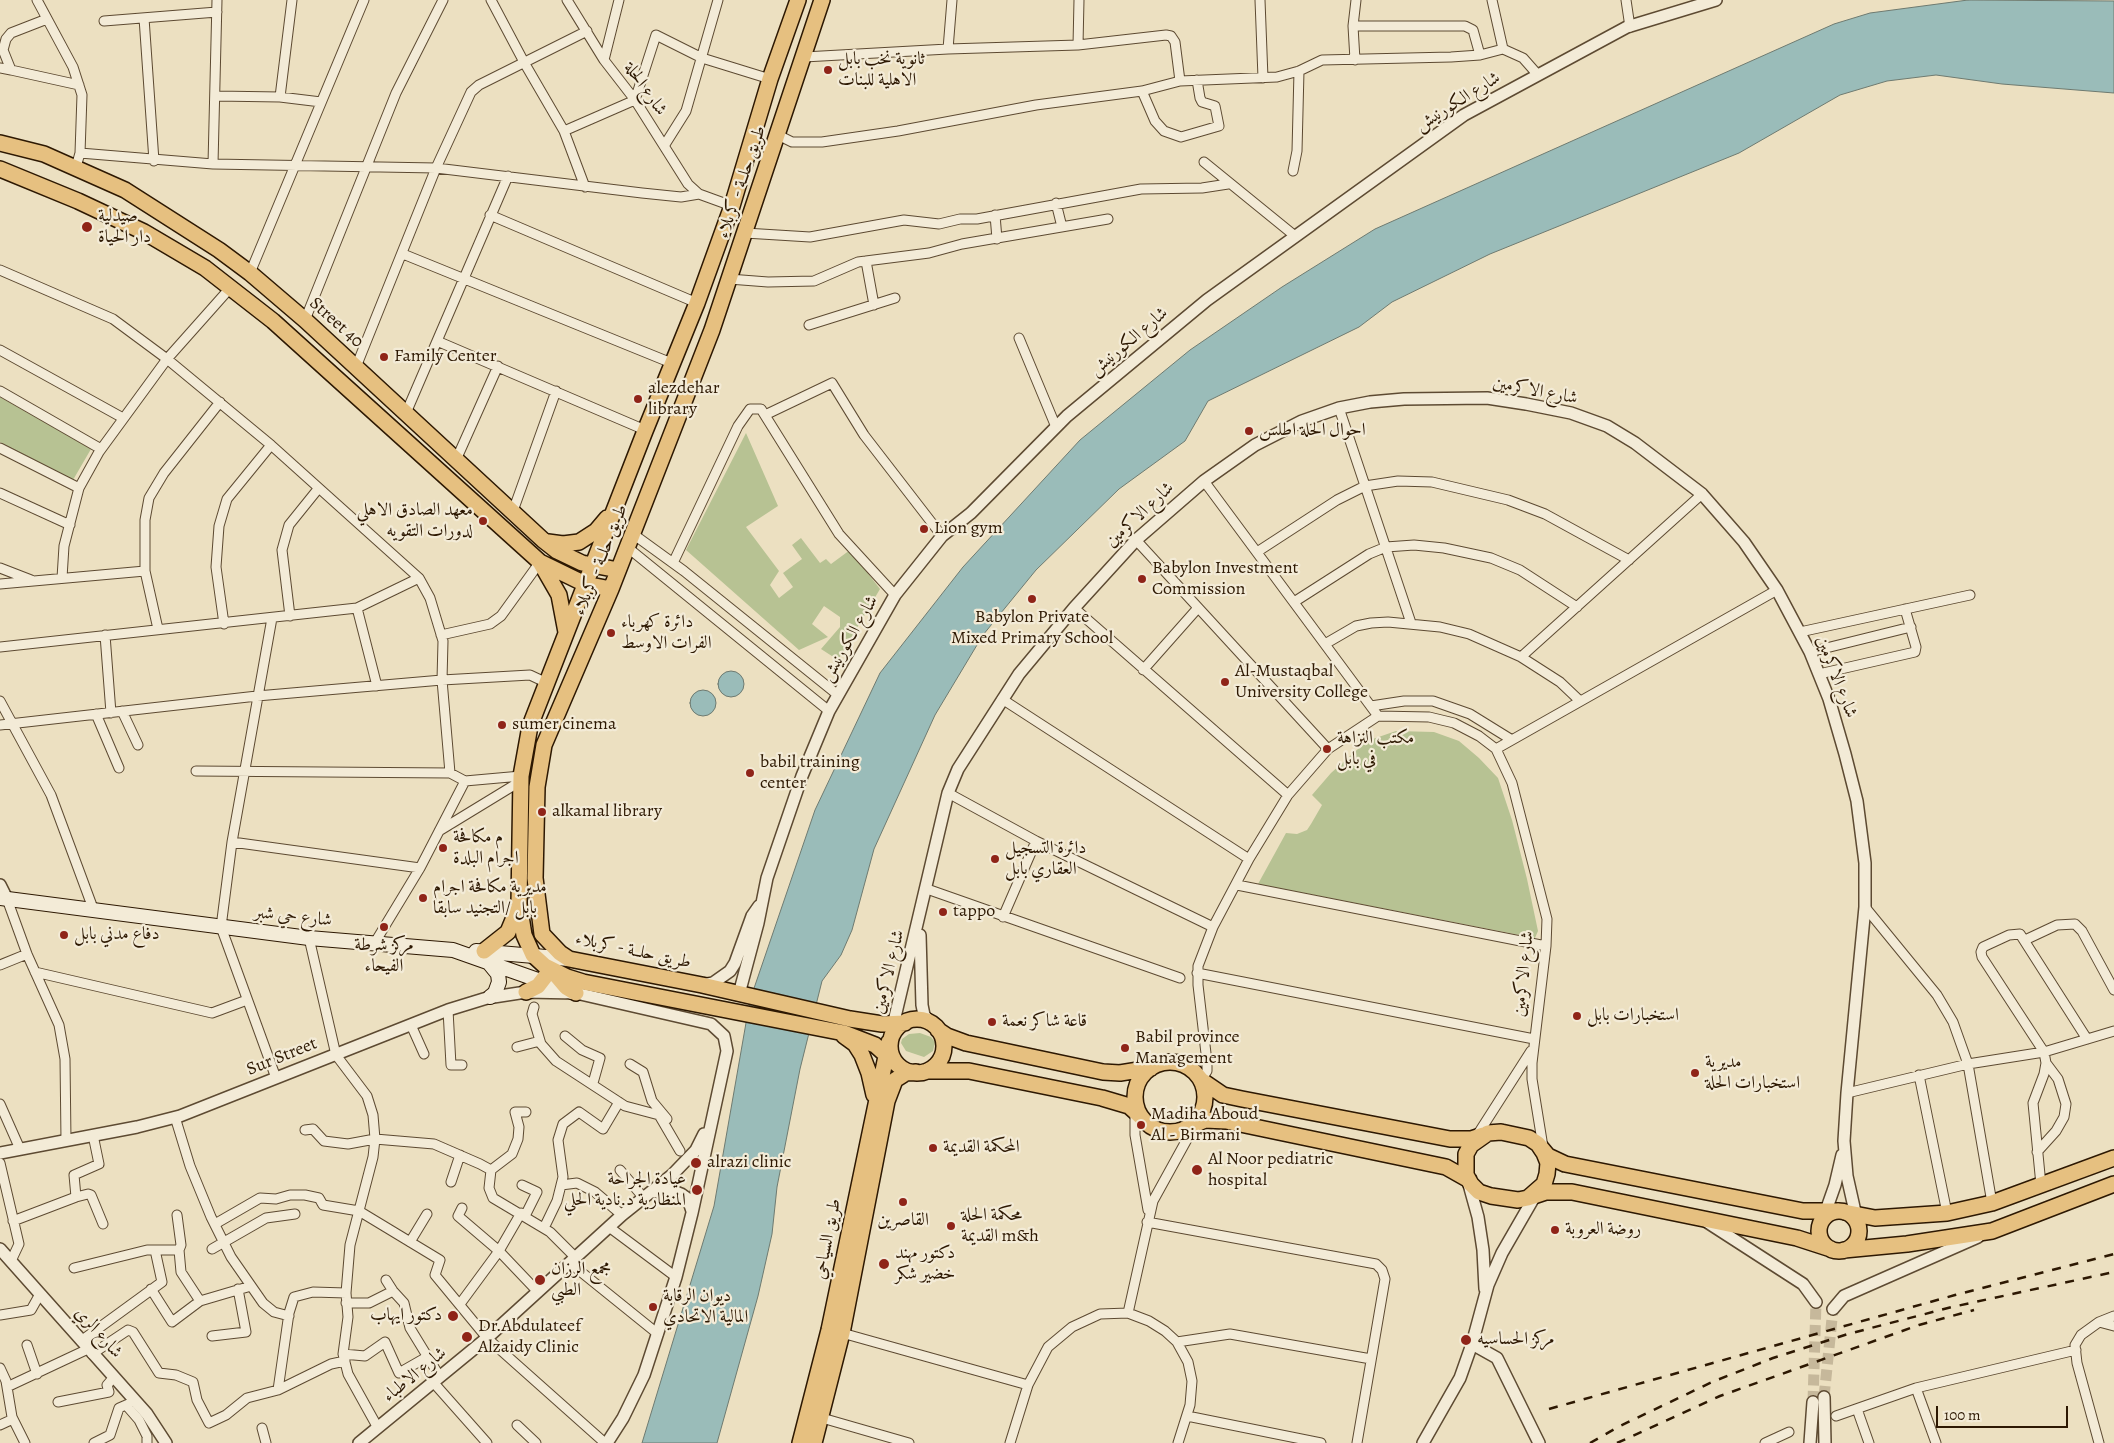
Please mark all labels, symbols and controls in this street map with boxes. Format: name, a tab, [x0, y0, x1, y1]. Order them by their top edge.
place label: ثانوية نخب بابل الاهلية للبنات	[838, 49, 925, 92]
street label: شارع الحلة	[619, 58, 671, 120]
marker: ثانوية نخب بابل الاهلية للبنات	[822, 64, 834, 76]
street label: شارع الكورنيش	[1412, 67, 1504, 137]
street label: طريق حلــة - كربلاء	[713, 123, 771, 241]
place label: صيدلية دار الحياة	[98, 206, 151, 248]
marker: صيدلية دار الحياة	[80, 220, 94, 234]
street label: Street 40	[304, 293, 368, 353]
street label: شارع الكورنيش	[1085, 303, 1173, 381]
place label: Family Center	[394, 346, 497, 368]
marker: Family Center	[378, 351, 390, 363]
street label: شارع الاكرمين	[1491, 372, 1579, 410]
place label: alezdehar library	[648, 378, 720, 420]
marker: alezdehar library	[632, 393, 644, 405]
place label: احوال الحلة اطلس	[1259, 420, 1366, 442]
marker: احوال الحلة اطلس	[1243, 425, 1255, 437]
street label: شارع الاكرمين	[1101, 478, 1179, 552]
place label: معهد الصادق الاهلي لدورات التقويه	[357, 500, 473, 542]
street label: طريق حلــة - كربلاء	[569, 501, 633, 619]
marker: معهد الصادق الاهلي لدورات التقويه	[477, 515, 489, 527]
place label: Lion gym	[934, 518, 1003, 540]
marker: Lion gym	[918, 523, 930, 535]
place label: Babylon Investment Commission	[1152, 558, 1298, 600]
marker: Babylon Investment Commission	[1136, 573, 1148, 585]
street label: شارع الكورنيش	[817, 592, 883, 686]
marker: Babylon Private Mixed Primary School	[1026, 593, 1038, 605]
place label: Babylon Private Mixed Primary School	[951, 607, 1113, 650]
place label: دائرة كهرباء الفرات الاوسط	[621, 612, 712, 654]
marker: دائرة كهرباء الفرات الاوسط	[605, 627, 617, 639]
street label: شارع الاكرمين	[1810, 633, 1862, 721]
place label: Al-Mustaqbal University College	[1235, 661, 1368, 704]
marker: Al-Mustaqbal University College	[1219, 676, 1231, 688]
place label: sumer cinema	[512, 714, 616, 736]
marker: sumer cinema	[496, 719, 508, 731]
place label: مكتب النزاهة في بابل	[1337, 728, 1414, 771]
marker: مكتب النزاهة في بابل	[1321, 743, 1333, 755]
place label: babil training center	[760, 752, 860, 794]
marker: babil training center	[744, 767, 756, 779]
place label: alkamal library	[552, 801, 662, 823]
marker: alkamal library	[536, 806, 548, 818]
place label: م مكافحة اجرام البلدة	[453, 827, 519, 870]
place label: دائرة التسجيل العقاري بابل	[1005, 838, 1086, 881]
marker: م مكافحة اجرام البلدة	[437, 842, 449, 854]
marker: دائرة التسجيل العقاري بابل	[989, 853, 1001, 865]
place label: مديرية مكافحة اجرام بابل /التجنيد سابقا	[433, 877, 547, 920]
marker: مديرية مكافحة اجرام بابل /التجنيد سابقا	[417, 892, 429, 904]
place label: tappo	[953, 901, 995, 923]
street label: شارع حي شبر	[253, 902, 333, 932]
marker: tappo	[937, 906, 949, 918]
marker: مركز شرطة الفيحاء	[378, 921, 390, 933]
place label: دفاع مدني بابل	[74, 924, 160, 946]
street label: طريق حلــة - كربلاء	[573, 928, 693, 974]
street label: شارع الاكرمين	[868, 928, 910, 1016]
marker: دفاع مدني بابل	[58, 929, 70, 941]
street label: شارع الاكرمين	[1509, 930, 1539, 1018]
place label: مركز شرطة الفيحاء	[354, 935, 414, 978]
place label: استخبارات بابل	[1587, 1005, 1679, 1027]
marker: استخبارات بابل	[1571, 1010, 1583, 1022]
place label: قاعة شاكر نعمة	[1002, 1011, 1087, 1033]
marker: قاعة شاكر نعمة	[986, 1016, 998, 1028]
place label: Babil province Management	[1135, 1027, 1240, 1070]
street label: Sur Street	[244, 1033, 320, 1081]
marker: Babil province Management	[1119, 1042, 1131, 1054]
place label: مديرية استخبارات الحلة	[1705, 1052, 1800, 1094]
marker: مديرية استخبارات الحلة	[1689, 1067, 1701, 1079]
place label: Madiha Aboud Al - Birmani	[1151, 1104, 1258, 1146]
marker: Madiha Aboud Al - Birmani	[1135, 1119, 1147, 1131]
place label: المحكمة القديمة	[943, 1137, 1020, 1159]
marker: المحكمة القديمة	[927, 1142, 939, 1154]
place label: Al Noor pediatric hospital	[1208, 1149, 1333, 1192]
place label: alrazi clinic	[707, 1152, 791, 1174]
marker: alrazi clinic	[689, 1156, 703, 1170]
marker: Al Noor pediatric hospital	[1190, 1163, 1204, 1177]
place label: عيادة الجراحة المنظارية د.نادية الحلي	[564, 1169, 686, 1212]
marker: عيادة الجراحة المنظارية د.نادية الحلي	[690, 1183, 704, 1197]
marker: القاصرين	[897, 1196, 909, 1208]
street label: طريق السياحي	[810, 1197, 846, 1281]
place label: محكمة الحلة القديمة m&h	[961, 1205, 1039, 1248]
place label: القاصرين	[877, 1210, 929, 1232]
place label: روضة العروبة	[1565, 1219, 1641, 1241]
marker: محكمة الحلة القديمة m&h	[945, 1220, 957, 1232]
marker: روضة العروبة	[1549, 1224, 1561, 1236]
place label: دكتور مهند خضير شكر	[895, 1243, 955, 1286]
marker: دكتور مهند خضير شكر	[877, 1257, 891, 1271]
place label: مجمع الرزان الطبي	[551, 1259, 611, 1302]
marker: مجمع الرزان الطبي	[533, 1273, 547, 1287]
place label: ديوان الرقابة المالية الاتحادي	[663, 1286, 748, 1328]
marker: ديوان الرقابة المالية الاتحادي	[647, 1301, 659, 1313]
street label: شارع الري	[69, 1303, 127, 1363]
place label: دكتور ايهاب	[370, 1305, 442, 1327]
marker: دكتور ايهاب	[446, 1309, 460, 1323]
place label: Dr.Abdulateef Alzaidy Clinic	[478, 1316, 581, 1358]
place label: مركز الحساسيه	[1477, 1329, 1554, 1351]
marker: Dr.Abdulateef Alzaidy Clinic	[460, 1330, 474, 1344]
marker: مركز الحساسيه	[1459, 1333, 1473, 1347]
street label: شارع الاطباء	[379, 1343, 451, 1407]
scale bar	[1939, 1396, 2072, 1428]
text: 100 m	[1944, 1405, 1981, 1425]

